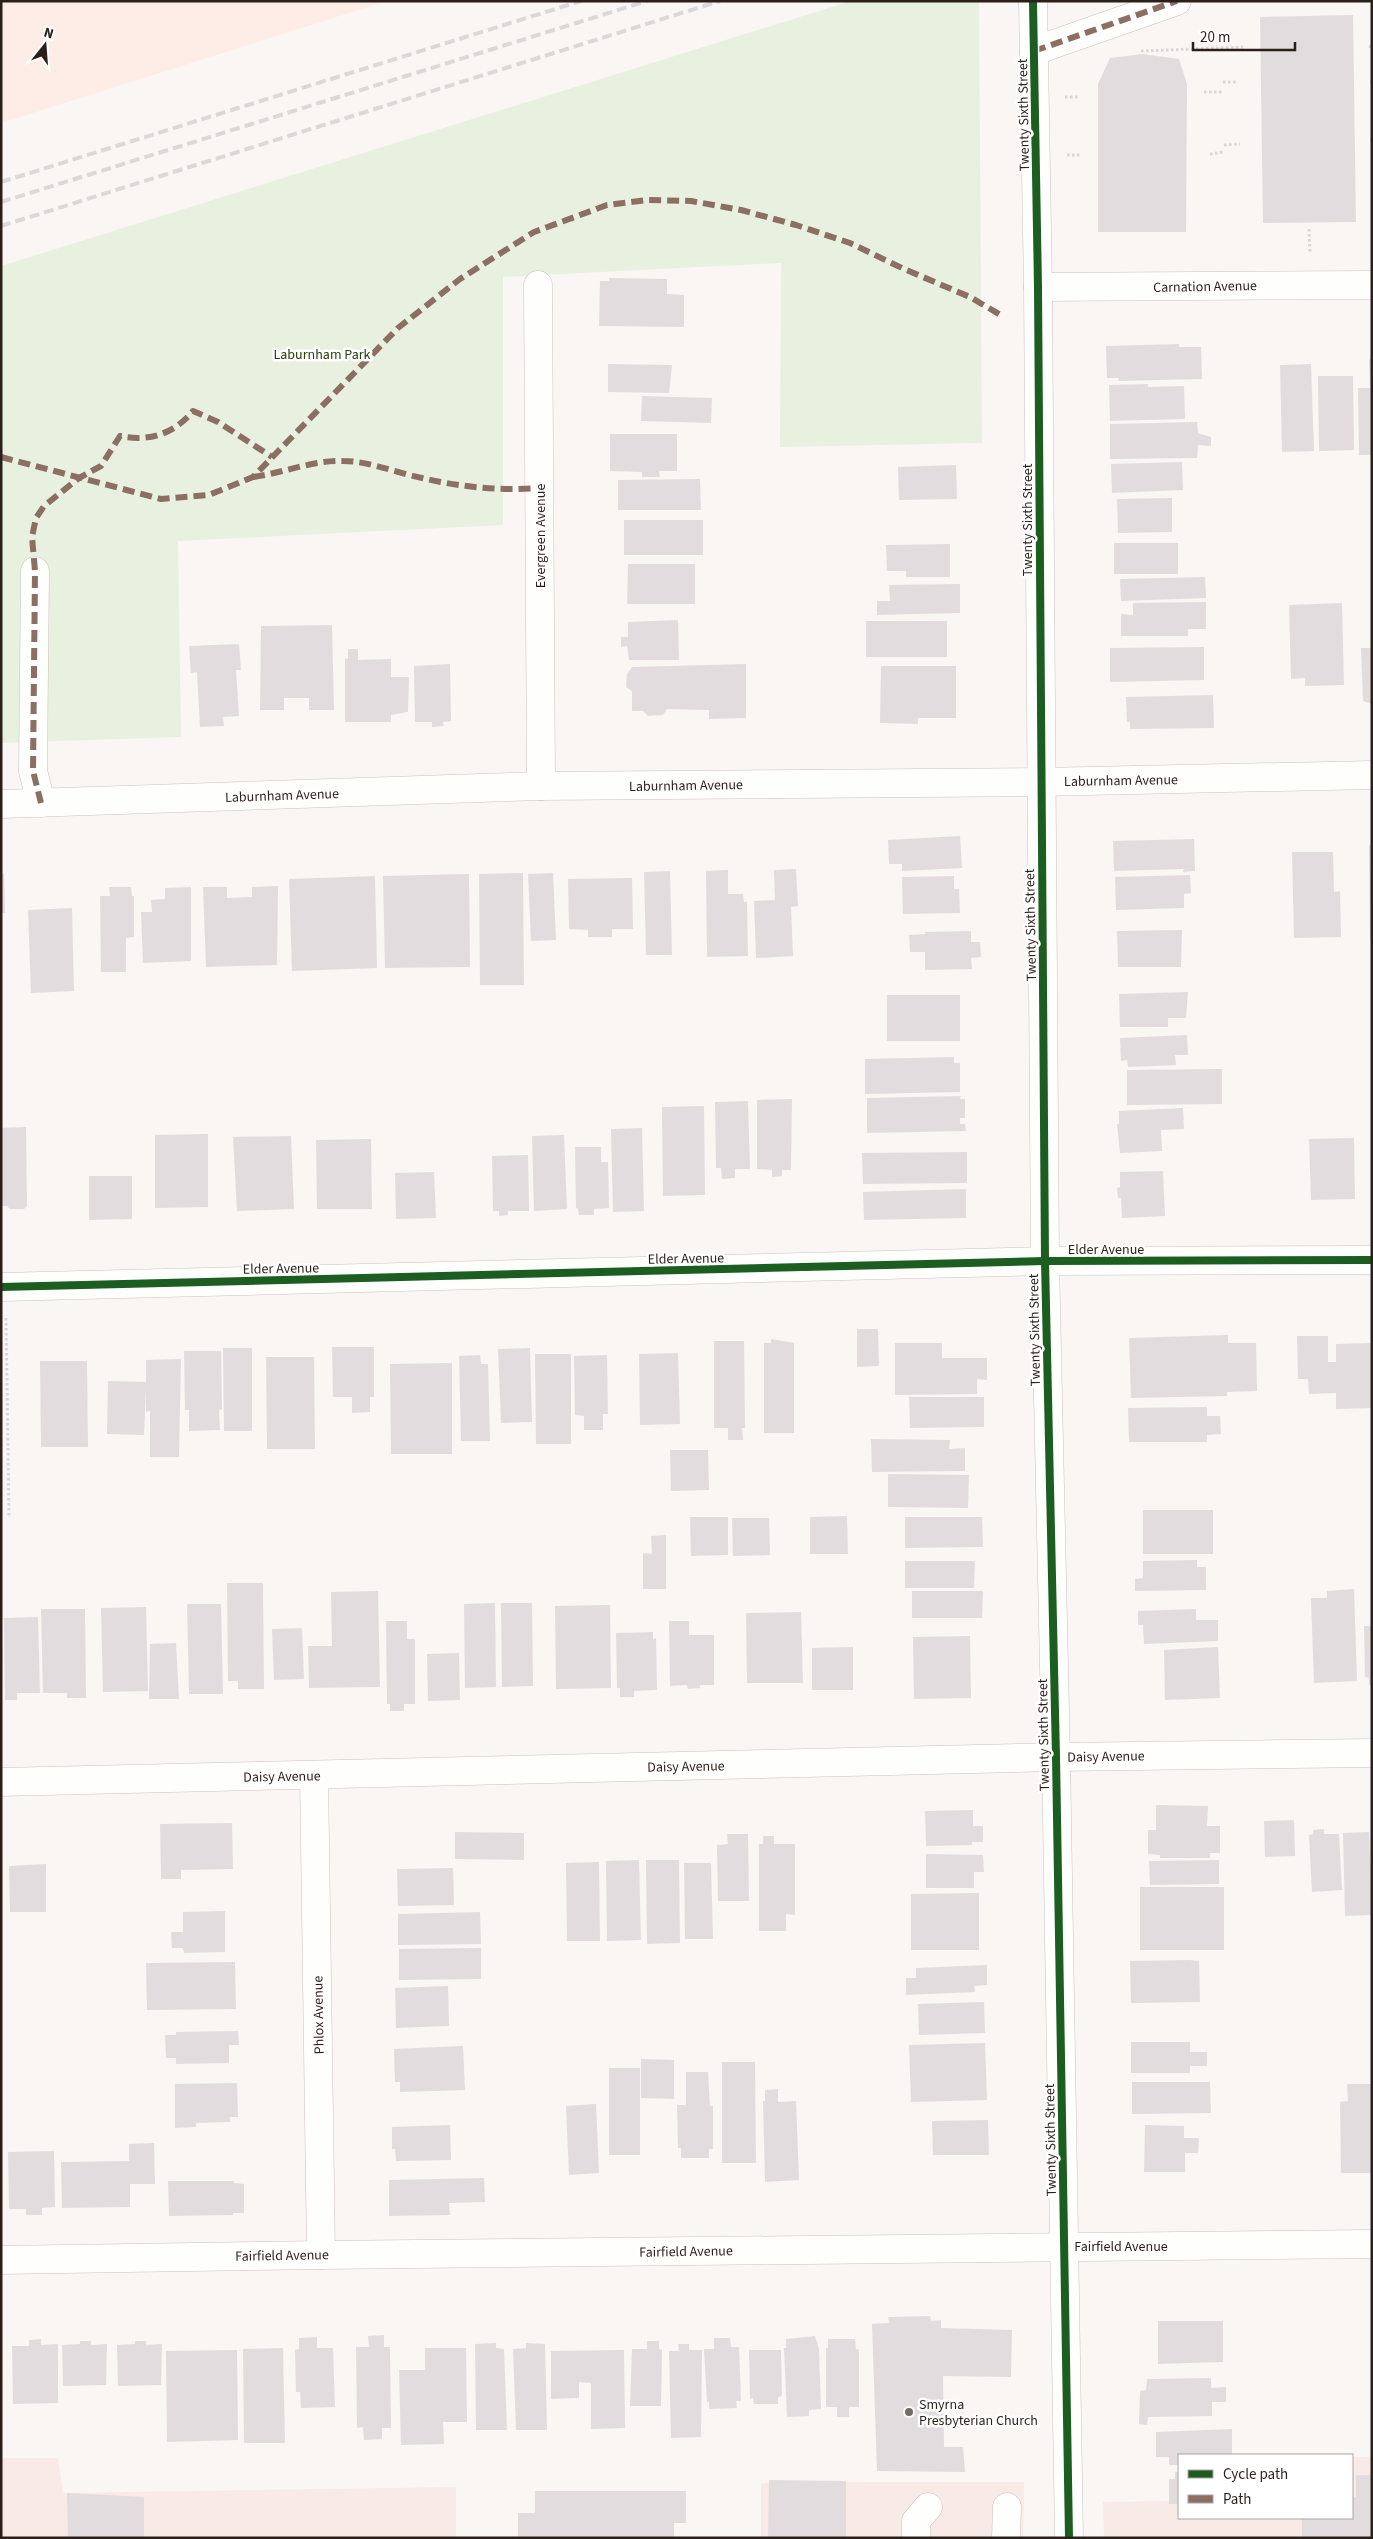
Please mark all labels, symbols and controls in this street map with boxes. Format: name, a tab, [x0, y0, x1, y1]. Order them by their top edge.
north arrow	[20, 20, 70, 70]
scale bar	[1193, 20, 1296, 52]
text: N	[41, 23, 56, 44]
text: 20 m	[1200, 27, 1230, 48]
street label: Twenty Sixth Street	[1013, 58, 1035, 172]
street label: Carnation Avenue	[1153, 276, 1257, 298]
park label: Laburnham Park	[274, 345, 371, 365]
street label: Twenty Sixth Street	[1018, 463, 1038, 576]
street label: Evergreen Avenue	[531, 484, 551, 588]
street label: Laburnham Avenue	[1064, 770, 1178, 792]
street label: Laburnham Avenue	[629, 775, 743, 797]
street label: Laburnham Avenue	[225, 784, 339, 808]
street label: Twenty Sixth Street	[1020, 868, 1042, 982]
street label: Elder Avenue	[1068, 1240, 1144, 1260]
street label: Elder Avenue	[648, 1248, 724, 1270]
street label: Elder Avenue	[243, 1258, 319, 1280]
street label: Twenty Sixth Street	[1024, 1273, 1046, 1387]
street label: Twenty Sixth Street	[1033, 1678, 1055, 1792]
street label: Daisy Avenue	[1067, 1746, 1145, 1768]
street label: Daisy Avenue	[647, 1756, 725, 1778]
street label: Daisy Avenue	[243, 1766, 321, 1788]
street label: Phlox Avenue	[308, 1975, 330, 2054]
street label: Twenty Sixth Street	[1040, 2083, 1062, 2197]
street label: Fairfield Avenue	[1074, 2237, 1168, 2257]
street label: Fairfield Avenue	[639, 2241, 733, 2263]
street label: Fairfield Avenue	[235, 2245, 329, 2267]
place label: Smyrna Presbyterian Church	[919, 2395, 1038, 2431]
marker: Smyrna Presbyterian Church	[903, 2406, 915, 2418]
legend	[1178, 2454, 1353, 2519]
text: Cycle path	[1223, 2464, 1288, 2485]
text: Path	[1223, 2489, 1251, 2510]

